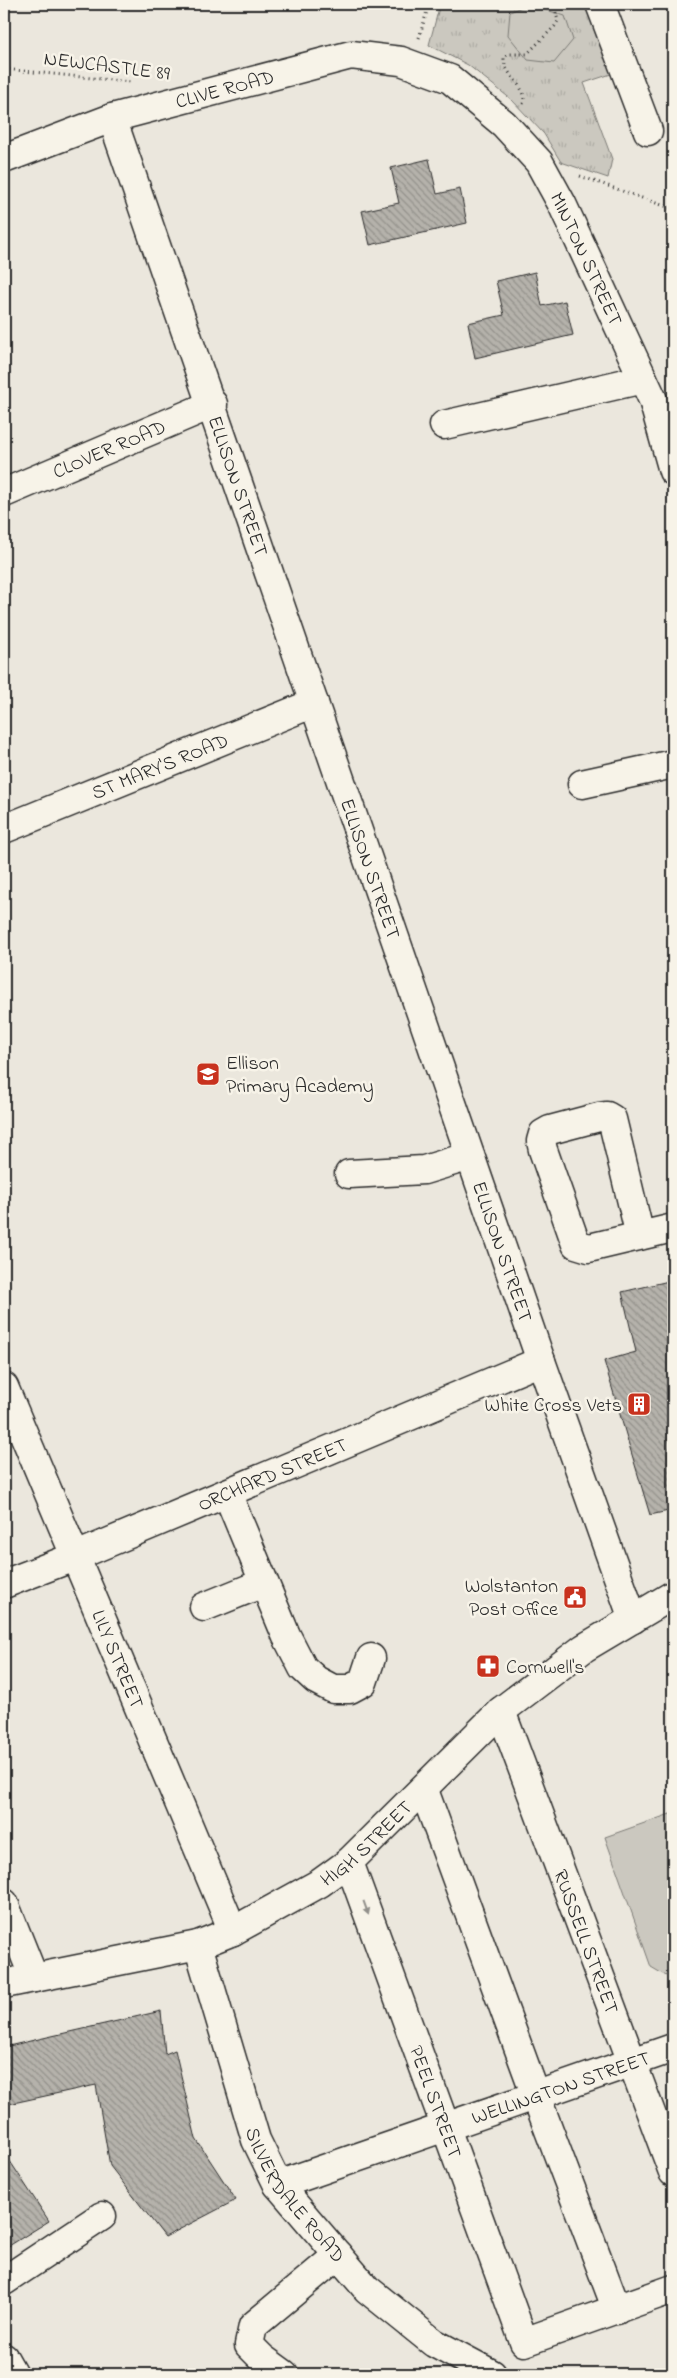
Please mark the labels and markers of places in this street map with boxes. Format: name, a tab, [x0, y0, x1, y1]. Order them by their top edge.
place label: Ellison Primary Academy	[226, 1050, 374, 1102]
school or university icon: Ellison Primary Academy	[195, 1061, 221, 1087]
building icon: White Cross Vets	[626, 1391, 652, 1417]
place label: White Cross Vets	[485, 1392, 622, 1421]
place label: Wolstanton Post Office	[465, 1573, 558, 1625]
public building icon: Wolstanton Post Office	[562, 1584, 588, 1610]
pharmacy icon: Cornwell's	[475, 1653, 501, 1679]
place label: Cornwell's	[506, 1654, 585, 1683]

